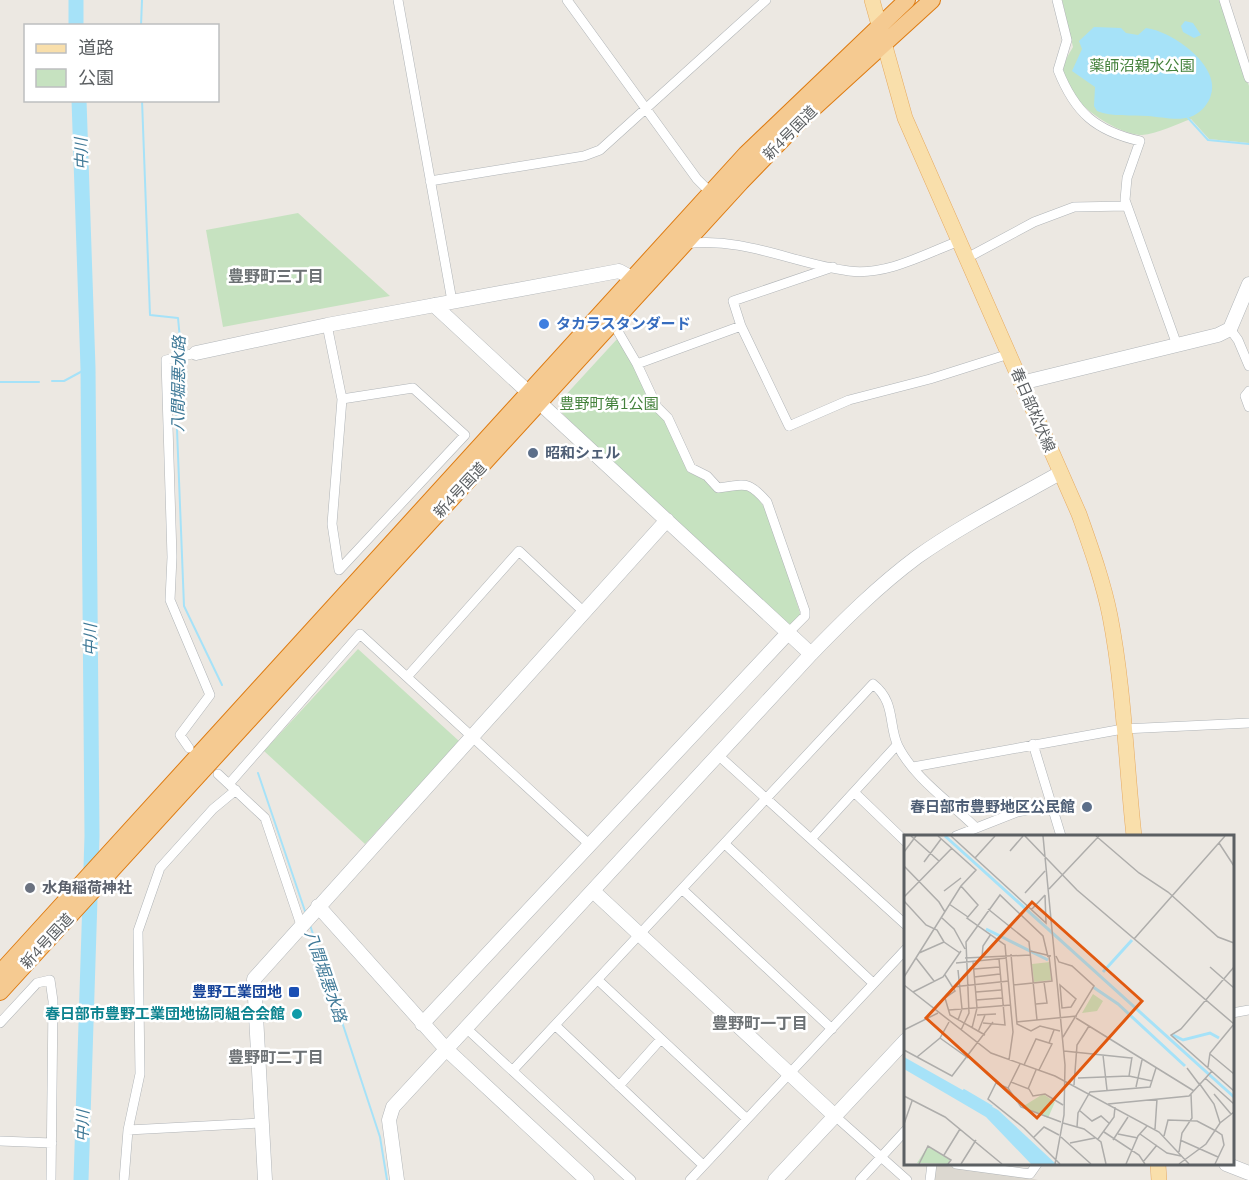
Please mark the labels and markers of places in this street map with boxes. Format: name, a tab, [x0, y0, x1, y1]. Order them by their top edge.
place label: タカラスタンダード	[556, 314, 691, 333]
marker: タカラスタンダード	[537, 317, 551, 331]
place label: 昭和シェル	[545, 443, 620, 462]
marker: 昭和シェル	[526, 446, 540, 460]
place label: 春日部市豊野地区公民館	[910, 797, 1075, 816]
marker: 春日部市豊野地区公民館	[1080, 800, 1094, 814]
place label: 水角稲荷神社	[42, 878, 132, 897]
marker: 水角稲荷神社	[23, 881, 37, 895]
place label: 豊野工業団地	[192, 982, 282, 1001]
marker: 豊野工業団地	[287, 985, 301, 999]
place label: 春日部市豊野工業団地協同組合会館	[45, 1004, 285, 1023]
marker: 春日部市豊野工業団地協同組合会館	[290, 1007, 304, 1021]

